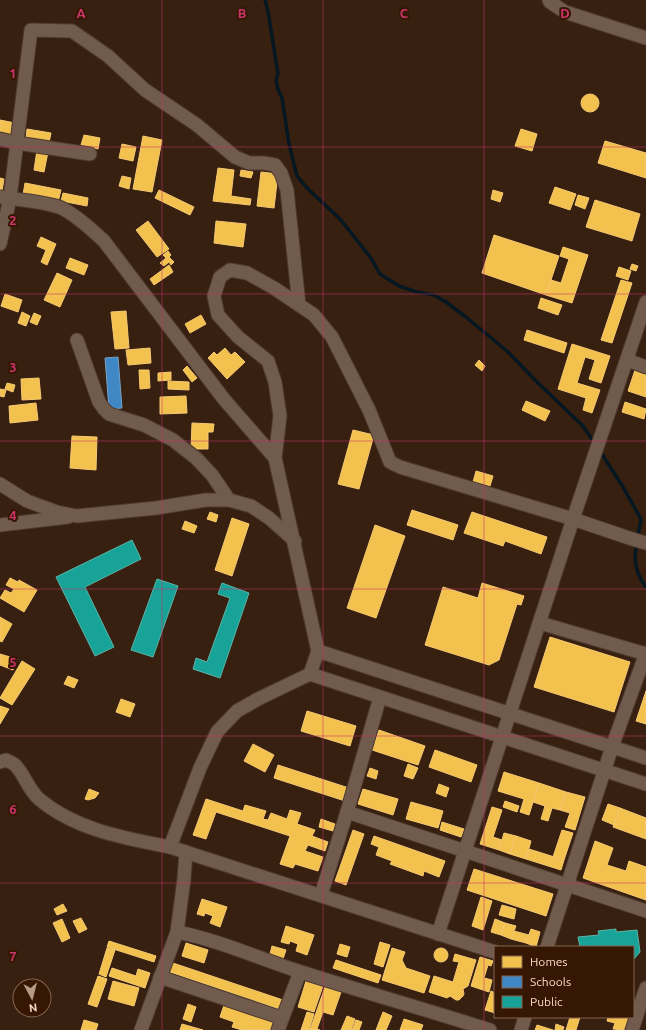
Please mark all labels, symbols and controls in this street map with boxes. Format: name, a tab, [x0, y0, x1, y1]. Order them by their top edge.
text: A	[76, 6, 86, 20]
text: B	[238, 6, 247, 20]
text: C	[400, 6, 409, 20]
text: D	[560, 6, 570, 20]
text: 1	[9, 66, 17, 80]
text: 2	[9, 213, 17, 227]
text: 3	[9, 360, 17, 374]
text: 4	[9, 508, 17, 522]
text: 5	[9, 655, 17, 669]
text: 6	[9, 802, 17, 816]
legend	[494, 946, 634, 1018]
text: 7	[9, 949, 17, 963]
text: Homes	[530, 955, 568, 968]
text: Schools	[530, 975, 571, 988]
north arrow	[12, 978, 52, 1018]
text: Public	[530, 995, 563, 1008]
text: N	[28, 1001, 38, 1014]

